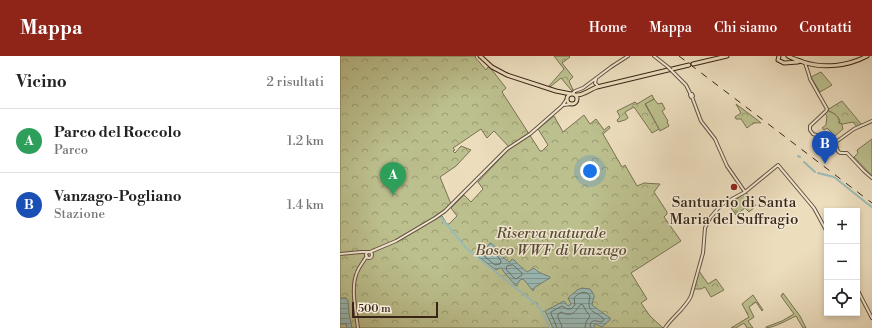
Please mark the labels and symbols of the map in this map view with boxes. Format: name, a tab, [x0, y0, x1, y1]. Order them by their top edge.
pin: B	[812, 131, 838, 164]
your location	[580, 161, 600, 181]
pin: A	[380, 162, 406, 195]
marker: Santuario di Santa Maria del Suffragio	[729, 182, 739, 192]
place label: Santuario di Santa Maria del Suffragio	[670, 193, 798, 229]
park label: Riserva naturale Bosco WWF di Vanzago	[474, 224, 627, 260]
scale bar	[352, 300, 438, 319]

